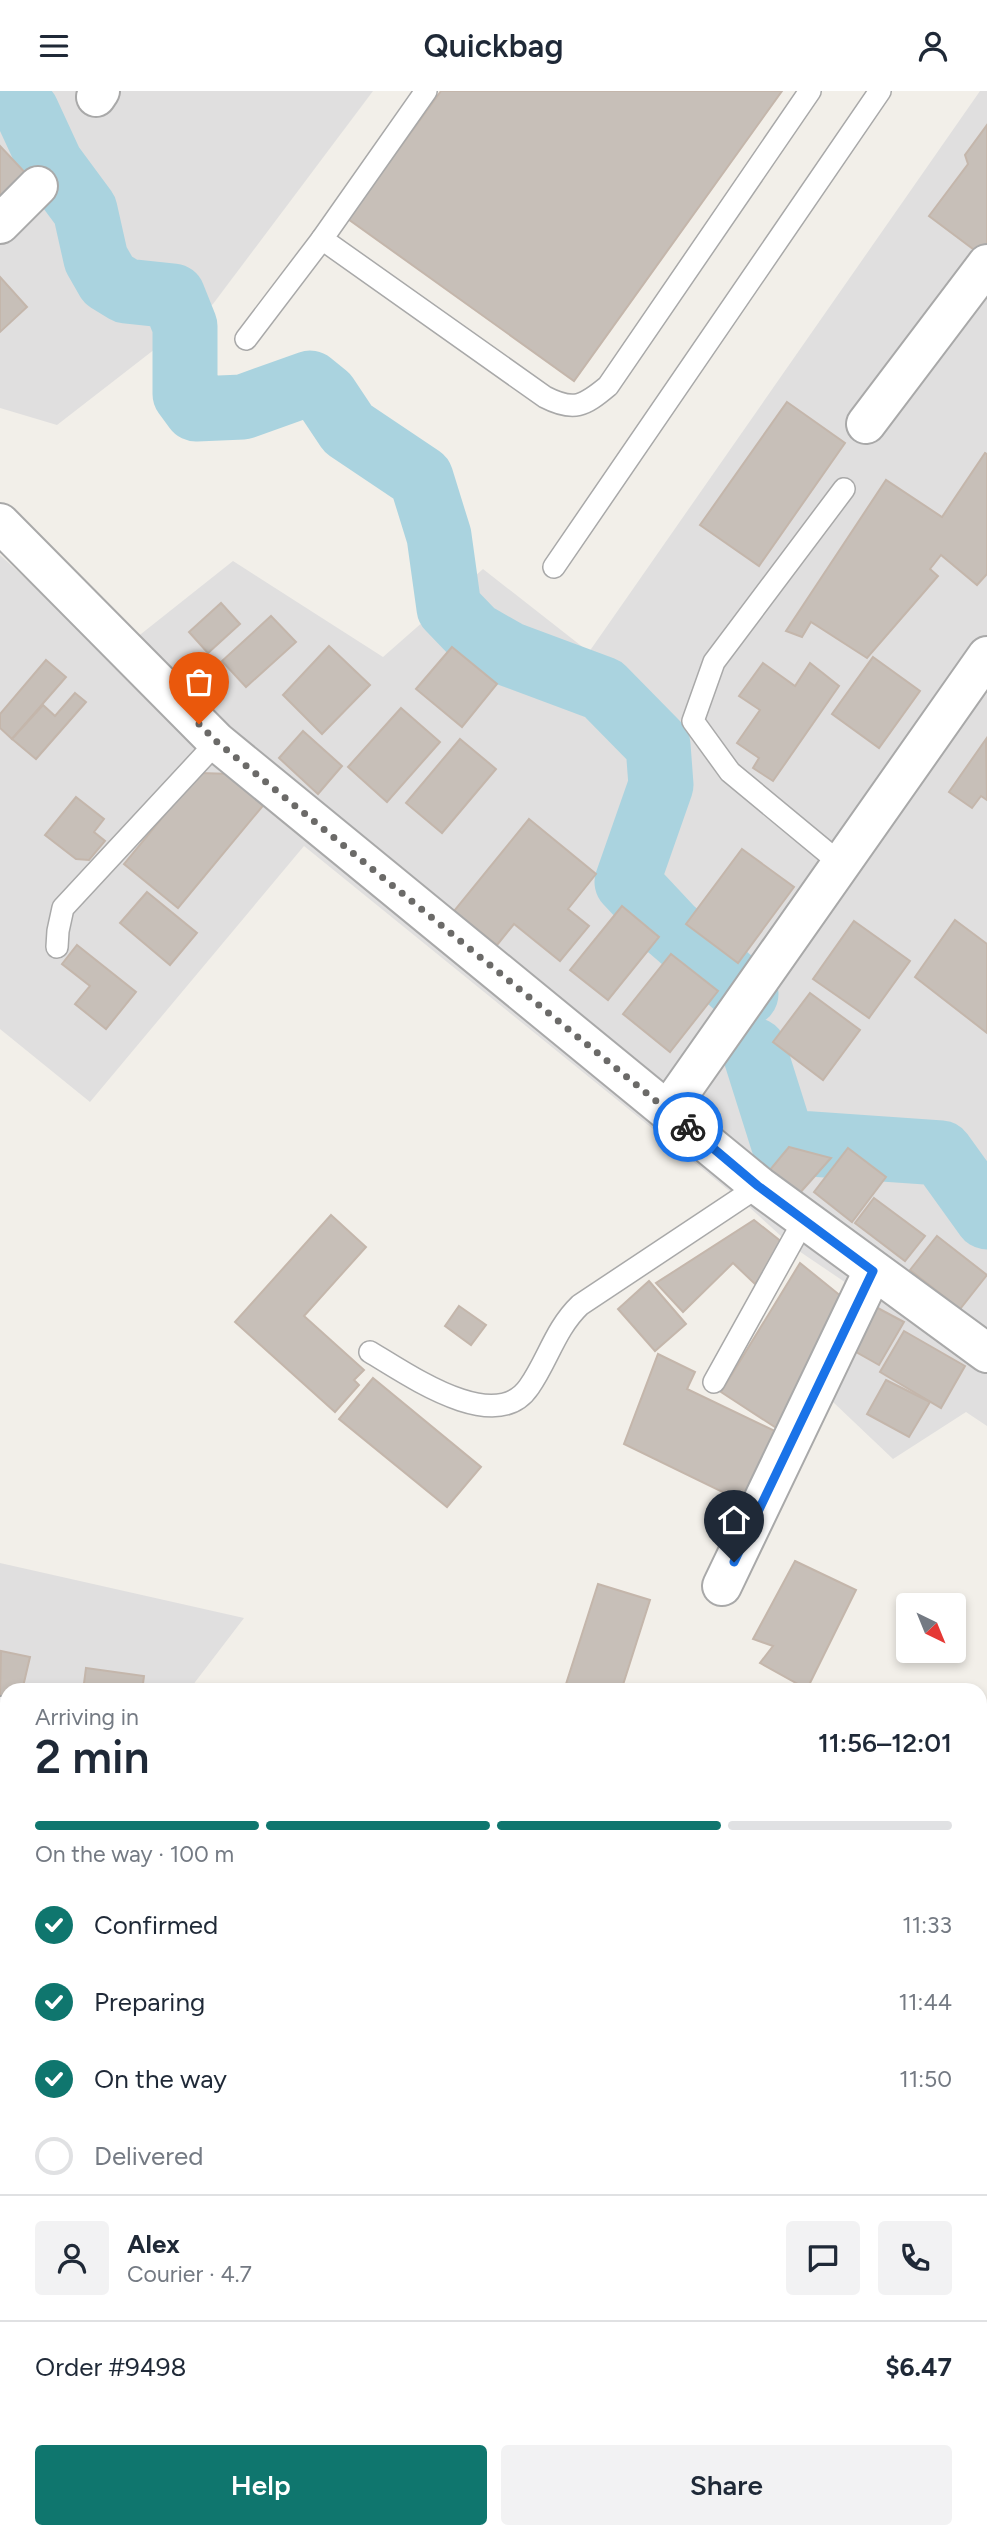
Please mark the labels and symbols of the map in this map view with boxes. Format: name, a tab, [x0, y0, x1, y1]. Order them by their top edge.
pin	[169, 652, 229, 724]
courier	[653, 1092, 723, 1162]
pin	[704, 1490, 764, 1562]
north arrow	[896, 1593, 966, 1663]

